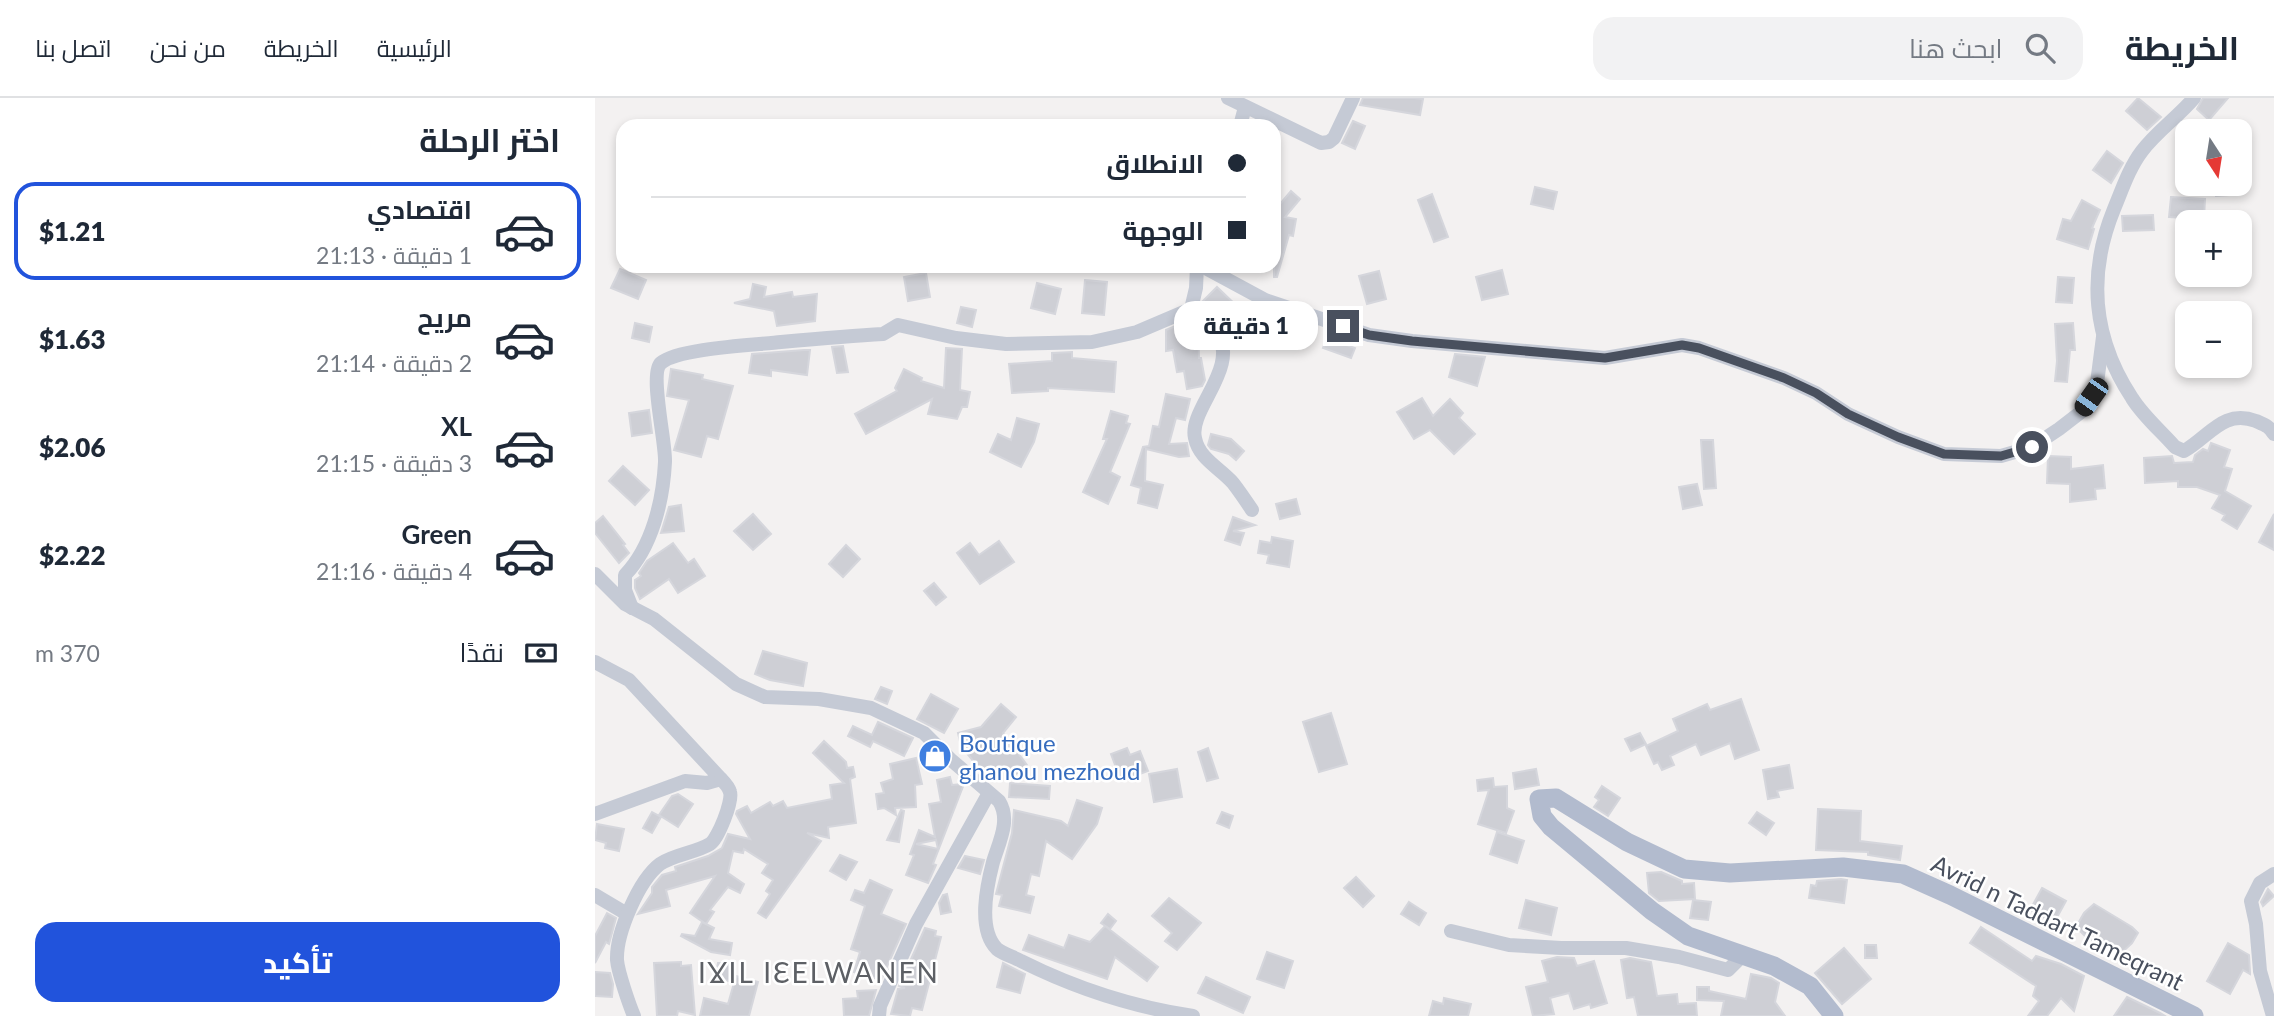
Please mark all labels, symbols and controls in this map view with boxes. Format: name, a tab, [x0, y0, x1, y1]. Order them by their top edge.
search box	[1593, 17, 2083, 80]
text: الخريطة	[2125, 27, 2239, 67]
icon: search	[2021, 29, 2059, 67]
text: ابحث هنا	[1909, 32, 2003, 64]
text: اتصل بنا	[35, 33, 112, 62]
text: من نحن	[150, 33, 226, 62]
text: الخريطة	[264, 33, 339, 62]
text: الرئيسية	[377, 33, 452, 62]
north arrow	[2175, 119, 2252, 196]
map controls	[2175, 119, 2252, 378]
text: اختر الرحلة	[419, 120, 560, 159]
text: الانطلاق	[1106, 147, 1204, 179]
text: اقتصادي	[367, 193, 472, 225]
icon: car	[493, 200, 556, 263]
button: +	[2175, 210, 2252, 287]
text: الوجهة	[1123, 214, 1204, 246]
text: $1.21	[39, 215, 106, 247]
text: 1 دقيقة · 21:13	[316, 241, 472, 269]
text: مريح	[417, 301, 472, 333]
button: −	[2175, 301, 2252, 378]
callout: 1 دقيقة	[1175, 302, 1319, 350]
icon: car	[493, 308, 556, 371]
route end	[1327, 310, 1359, 342]
text: 1 دقيقة	[1203, 311, 1289, 339]
text: $1.63	[39, 323, 106, 355]
text: 2 دقيقة · 21:14	[316, 349, 472, 377]
car	[2071, 374, 2112, 420]
text: XL	[441, 410, 472, 442]
icon: car	[493, 416, 556, 479]
text: $2.06	[39, 431, 106, 463]
route start	[2016, 431, 2048, 463]
text: 3 دقيقة · 21:15	[316, 449, 472, 477]
text: Green	[402, 518, 472, 550]
icon: car	[493, 524, 556, 587]
text: $2.22	[39, 539, 106, 571]
text: 4 دقيقة · 21:16	[316, 557, 472, 585]
icon: cash	[522, 634, 560, 672]
text: نقدًا	[460, 636, 504, 668]
text: 370 m	[35, 639, 100, 667]
place label: Boutique ghanou mezhoud	[959, 728, 1140, 785]
shop icon: Boutique ghanou mezhoud	[916, 737, 954, 775]
street label: Avrid n Taddart Tameqrant	[1927, 848, 2189, 996]
button: تأكيد	[35, 922, 560, 1002]
district label: IƔIL IƐELWANEN	[698, 955, 940, 989]

